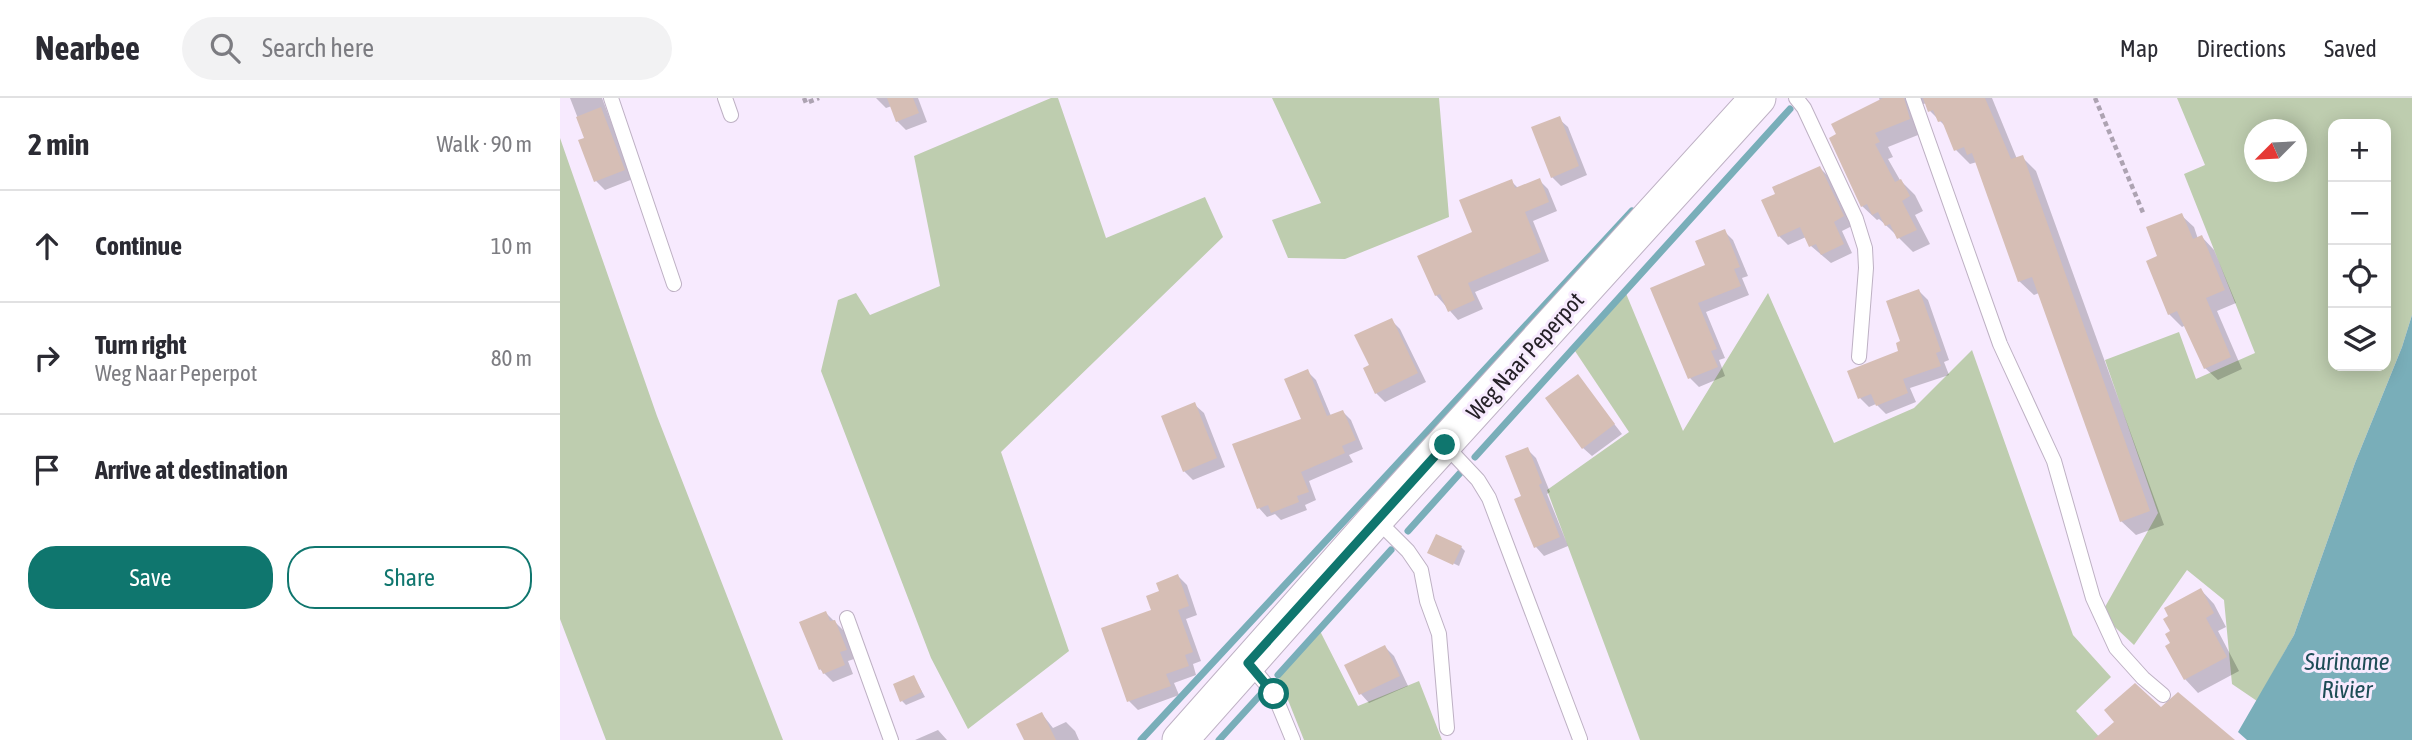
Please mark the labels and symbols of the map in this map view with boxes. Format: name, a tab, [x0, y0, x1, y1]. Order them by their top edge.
north arrow	[2244, 119, 2307, 182]
street label: Weg Naar Peperpot	[1461, 287, 1589, 425]
route end	[1429, 429, 1460, 460]
water label: Suriname Rivier	[2303, 648, 2390, 703]
route start	[1258, 678, 1289, 709]

